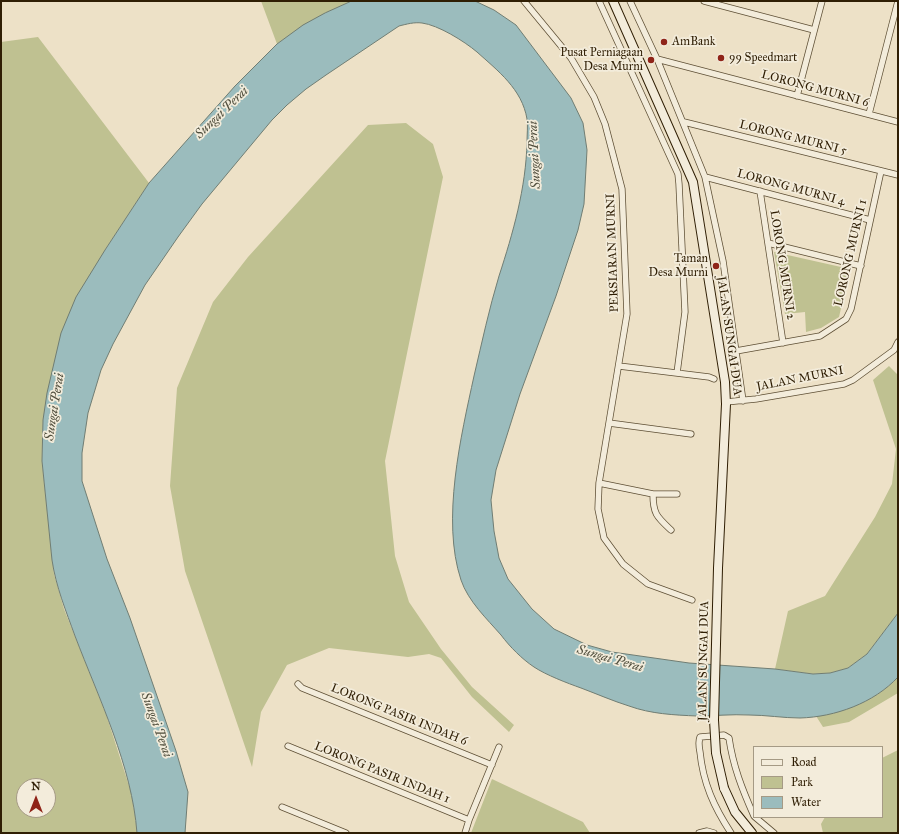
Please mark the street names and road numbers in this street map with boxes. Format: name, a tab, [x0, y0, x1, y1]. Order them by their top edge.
street label: LORONG MURNI 6	[760, 68, 870, 110]
street label: LORONG MURNI 5	[738, 118, 848, 158]
street label: LORONG MURNI 4	[735, 167, 847, 209]
street label: PERSIARAN MURNI	[604, 193, 622, 313]
street label: LORONG MURNI 1	[832, 198, 870, 308]
street label: LORONG MURNI 2	[766, 209, 798, 321]
street label: JALAN SUNGAI DUA	[713, 275, 745, 397]
street label: JALAN MURNI	[755, 363, 845, 395]
street label: JALAN SUNGAI DUA	[696, 601, 712, 721]
street label: LORONG PASIR INDAH 6	[329, 681, 469, 749]
street label: LORONG PASIR INDAH 1	[312, 739, 452, 807]

